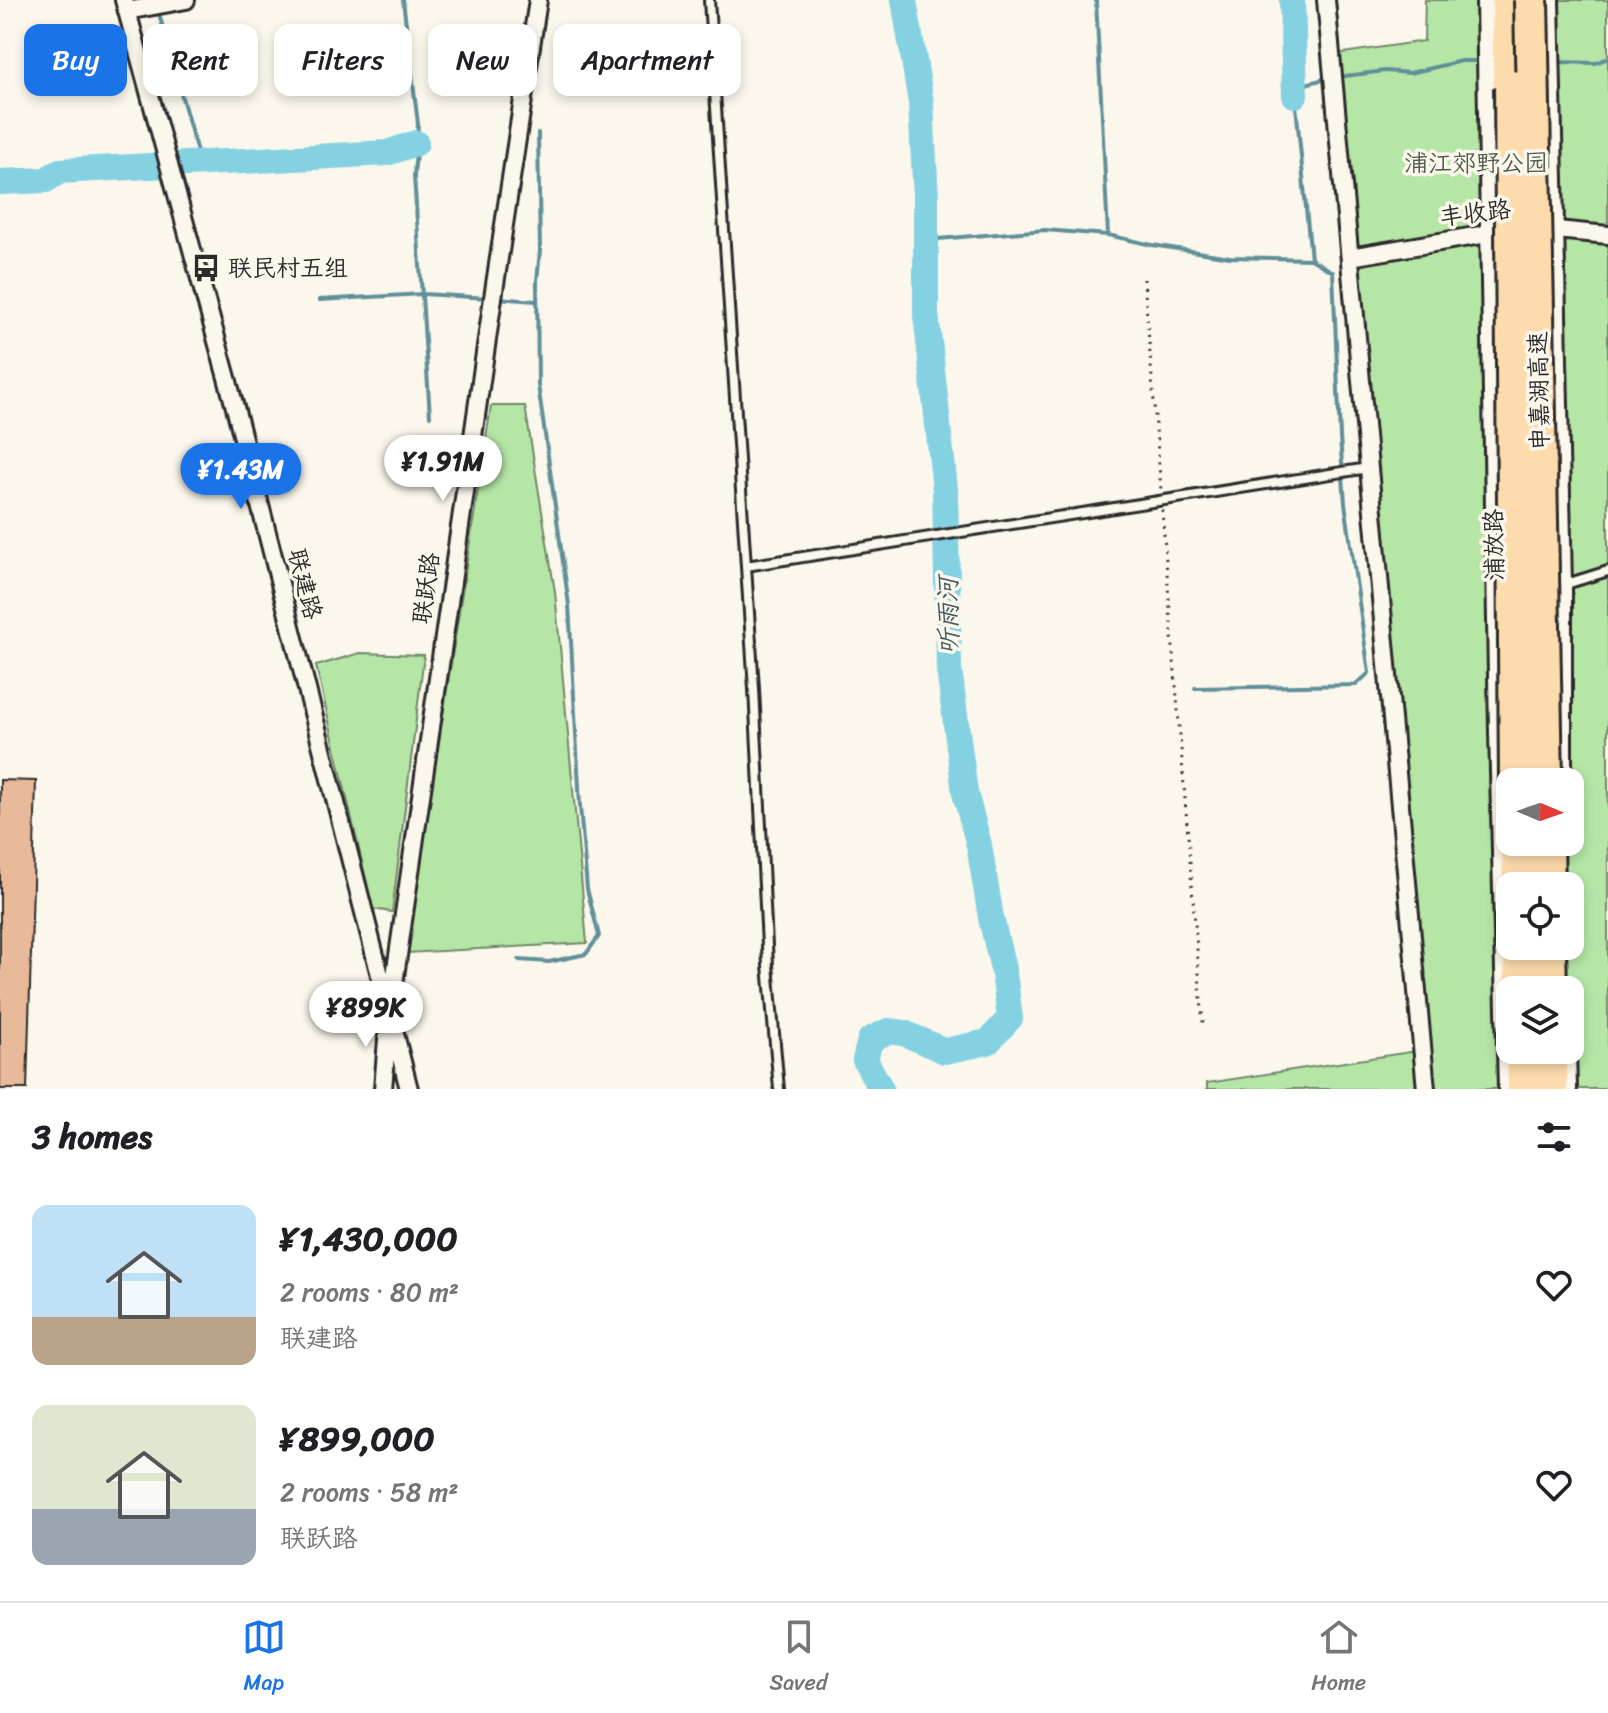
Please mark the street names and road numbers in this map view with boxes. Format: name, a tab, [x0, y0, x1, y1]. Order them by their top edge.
street label: 丰收路	[1437, 188, 1513, 238]
street label: 申嘉湖高速	[1517, 331, 1561, 451]
street label: 浦放路	[1472, 509, 1516, 581]
street label: 联建路	[276, 544, 334, 624]
street label: 联跃路	[400, 549, 452, 627]

